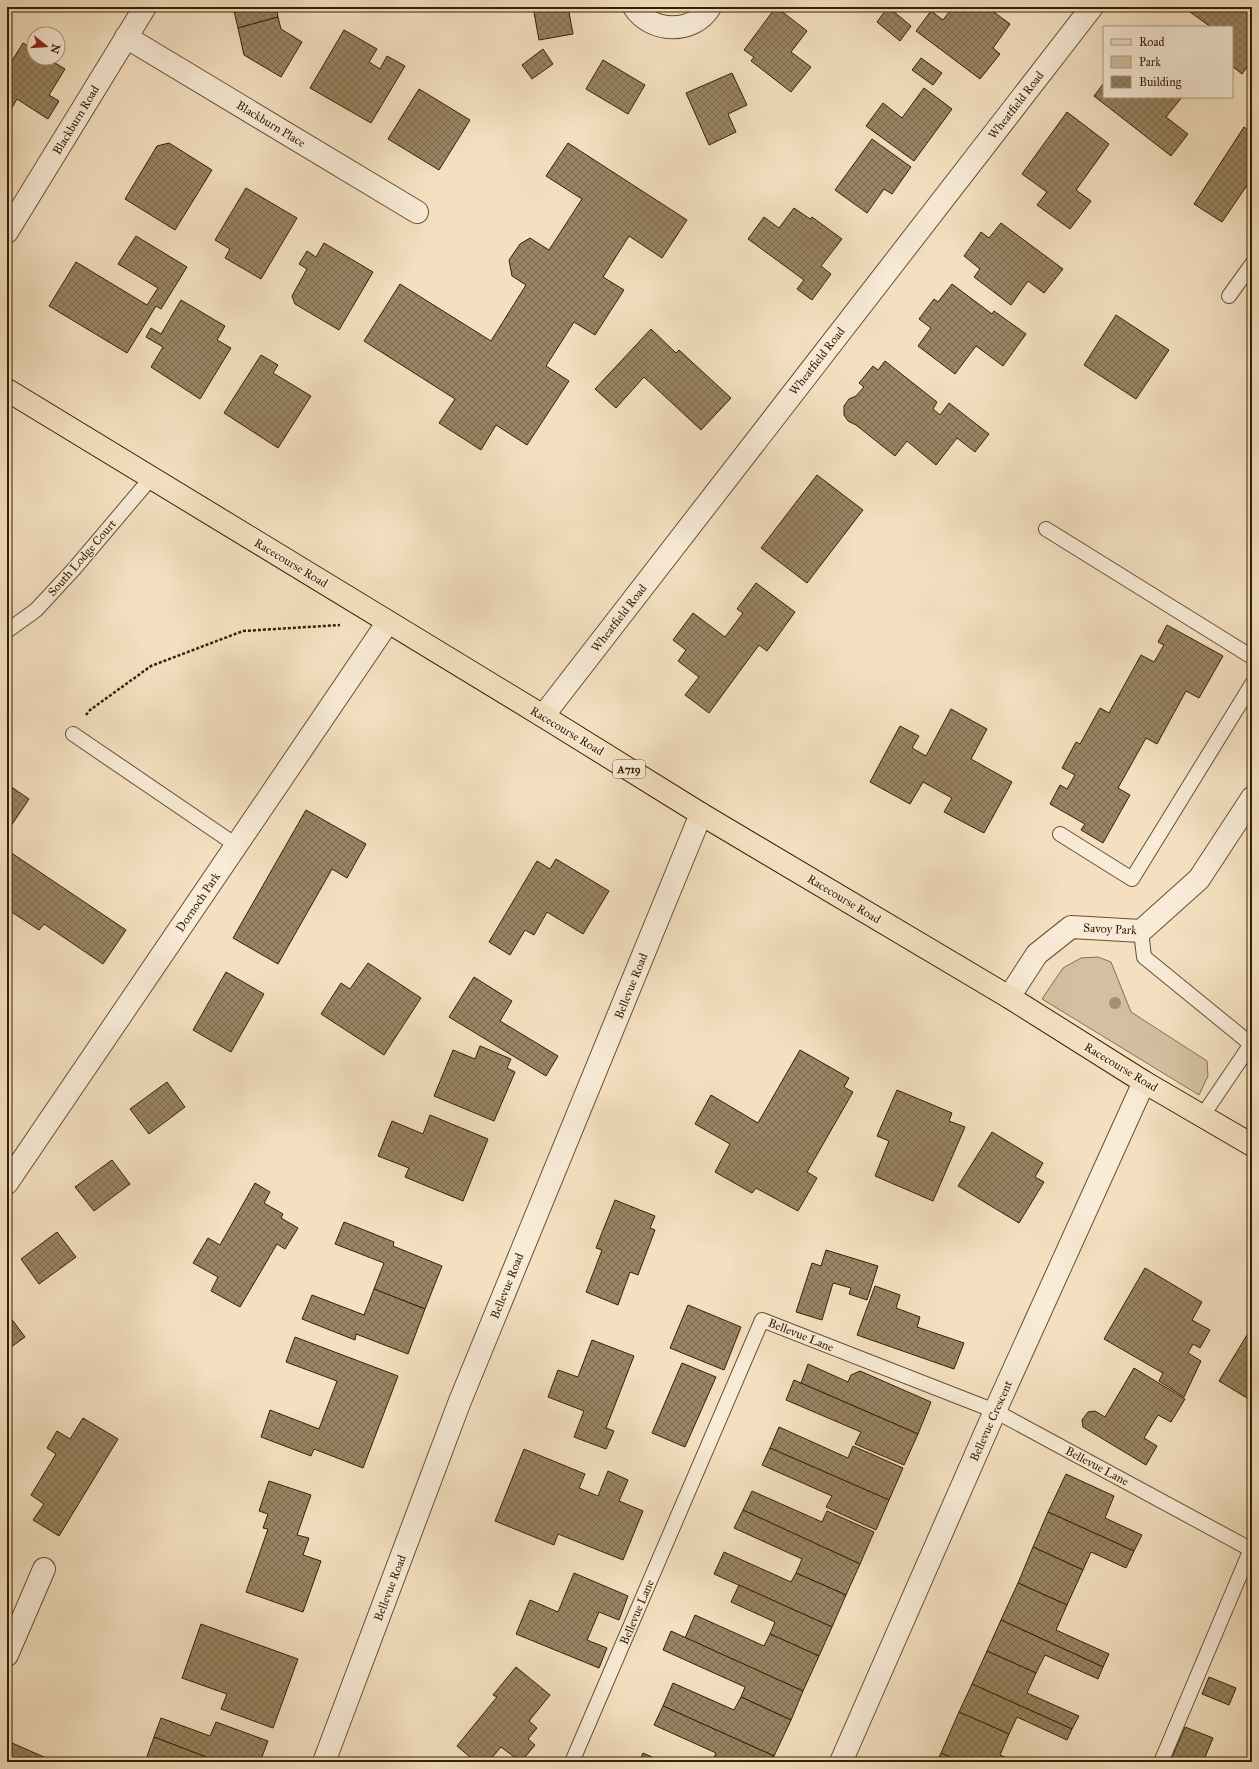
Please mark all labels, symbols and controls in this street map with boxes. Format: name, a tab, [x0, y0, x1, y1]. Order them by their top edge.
north arrow	[26, 26, 66, 66]
legend	[1103, 26, 1233, 98]
text: Road	[1139, 35, 1165, 49]
text: N	[47, 42, 63, 56]
text: Park	[1139, 55, 1161, 69]
street label: Wheatfield Road	[985, 68, 1047, 142]
text: Building	[1139, 75, 1182, 90]
street label: Blackburn Road	[50, 83, 102, 157]
street label: Blackburn Place	[234, 98, 308, 150]
street label: Wheatfield Road	[786, 324, 848, 398]
street label: South Lodge Court	[45, 516, 120, 600]
street label: Racecourse Road	[252, 536, 330, 590]
street label: Wheatfield Road	[588, 581, 650, 655]
street label: Racecourse Road	[528, 704, 606, 758]
road number: A719	[613, 760, 645, 778]
street label: Dornoch Park	[173, 869, 223, 934]
street label: Racecourse Road	[805, 872, 883, 926]
street label: Savoy Park	[1083, 921, 1137, 937]
street label: Bellevue Road	[611, 951, 651, 1021]
street label: Racecourse Road	[1082, 1040, 1160, 1094]
street label: Bellevue Road	[487, 1251, 527, 1321]
street label: Bellevue Lane	[766, 1315, 836, 1355]
street label: Bellevue Crescent	[967, 1378, 1015, 1464]
street label: Bellevue Lane	[1063, 1443, 1131, 1489]
street label: Bellevue Road	[371, 1553, 409, 1623]
street label: Bellevue Lane	[617, 1577, 657, 1647]

